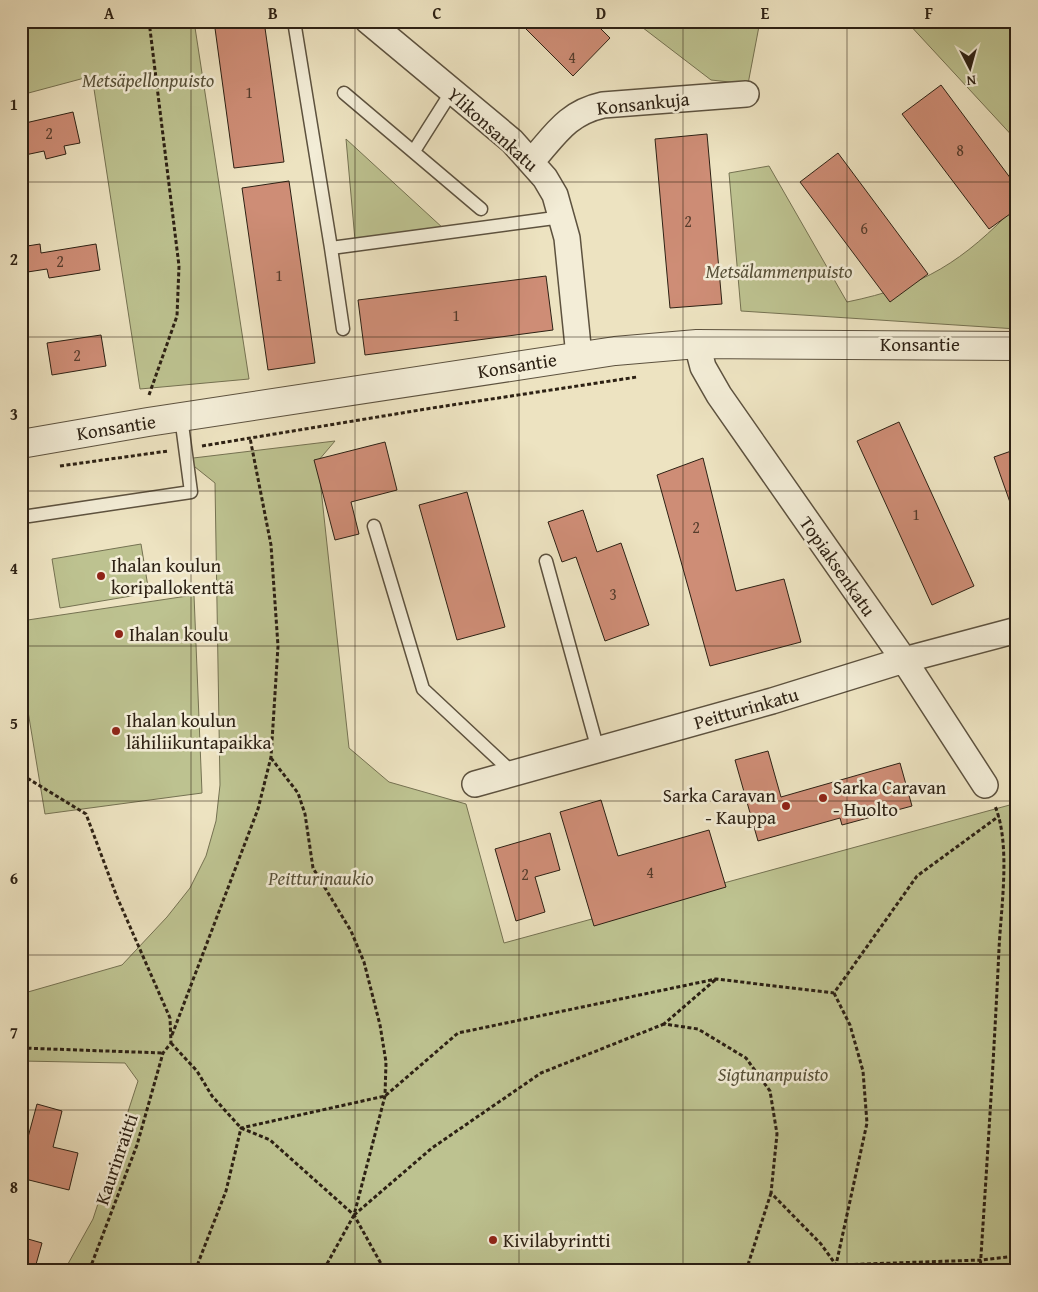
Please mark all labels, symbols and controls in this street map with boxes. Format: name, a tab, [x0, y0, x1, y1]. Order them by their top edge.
text: A	[104, 1, 115, 25]
text: B	[268, 1, 278, 25]
text: C	[432, 1, 442, 25]
text: D	[596, 1, 606, 25]
text: E	[761, 1, 770, 25]
text: F	[925, 1, 933, 25]
north arrow	[946, 42, 996, 92]
house number: 4	[568, 45, 576, 69]
park label: Metsäpellonpuisto	[82, 66, 214, 94]
text: N	[965, 70, 977, 91]
house number: 1	[245, 80, 253, 104]
street label: Ylikonsankatu	[441, 80, 545, 178]
street label: Konsankuja	[595, 84, 691, 122]
text: 1	[10, 92, 18, 116]
house number: 2	[45, 121, 53, 145]
house number: 8	[956, 138, 964, 162]
house number: 2	[684, 209, 692, 233]
house number: 6	[860, 216, 868, 240]
text: 2	[10, 247, 18, 271]
house number: 2	[56, 249, 64, 273]
park label: Metsälammenpuisto	[706, 257, 852, 285]
house number: 1	[275, 263, 283, 287]
house number: 1	[452, 303, 460, 327]
street label: Konsantie	[880, 330, 960, 358]
house number: 2	[73, 343, 81, 367]
street label: Konsantie	[475, 345, 559, 385]
text: 3	[10, 402, 18, 426]
street label: Konsantie	[74, 407, 158, 447]
house number: 1	[912, 502, 920, 526]
street label: Topiaksenkatu	[793, 510, 883, 622]
house number: 2	[692, 515, 700, 539]
place label: Ihalan koulun koripallokenttä	[111, 551, 234, 601]
text: 4	[10, 556, 18, 580]
marker: Ihalan koulun koripallokenttä	[95, 570, 107, 582]
house number: 3	[609, 582, 617, 606]
place label: Ihalan koulu	[129, 620, 229, 648]
marker: Ihalan koulu	[113, 628, 125, 640]
street label: Peitturinkatu	[690, 680, 802, 736]
place label: Ihalan koulun lähiliikuntapaikka	[126, 706, 271, 756]
text: 5	[10, 711, 18, 735]
marker: Ihalan koulun lähiliikuntapaikka	[110, 725, 122, 737]
place label: Sarka Caravan - Huolto	[833, 773, 947, 823]
place label: Sarka Caravan - Kauppa	[663, 781, 776, 831]
marker: Sarka Caravan - Huolto	[817, 792, 829, 804]
marker: Sarka Caravan - Kauppa	[780, 800, 792, 812]
house number: 4	[646, 860, 654, 884]
house number: 2	[521, 862, 529, 886]
park label: Peitturinaukio	[267, 864, 374, 892]
text: 6	[10, 866, 18, 890]
text: 7	[10, 1020, 18, 1044]
park label: Sigtunanpuisto	[718, 1060, 828, 1088]
street label: Kaurinraitti	[87, 1110, 145, 1208]
text: 8	[10, 1175, 18, 1199]
place label: Kivilabyrintti	[503, 1226, 611, 1254]
marker: Kivilabyrintti	[487, 1234, 499, 1246]

